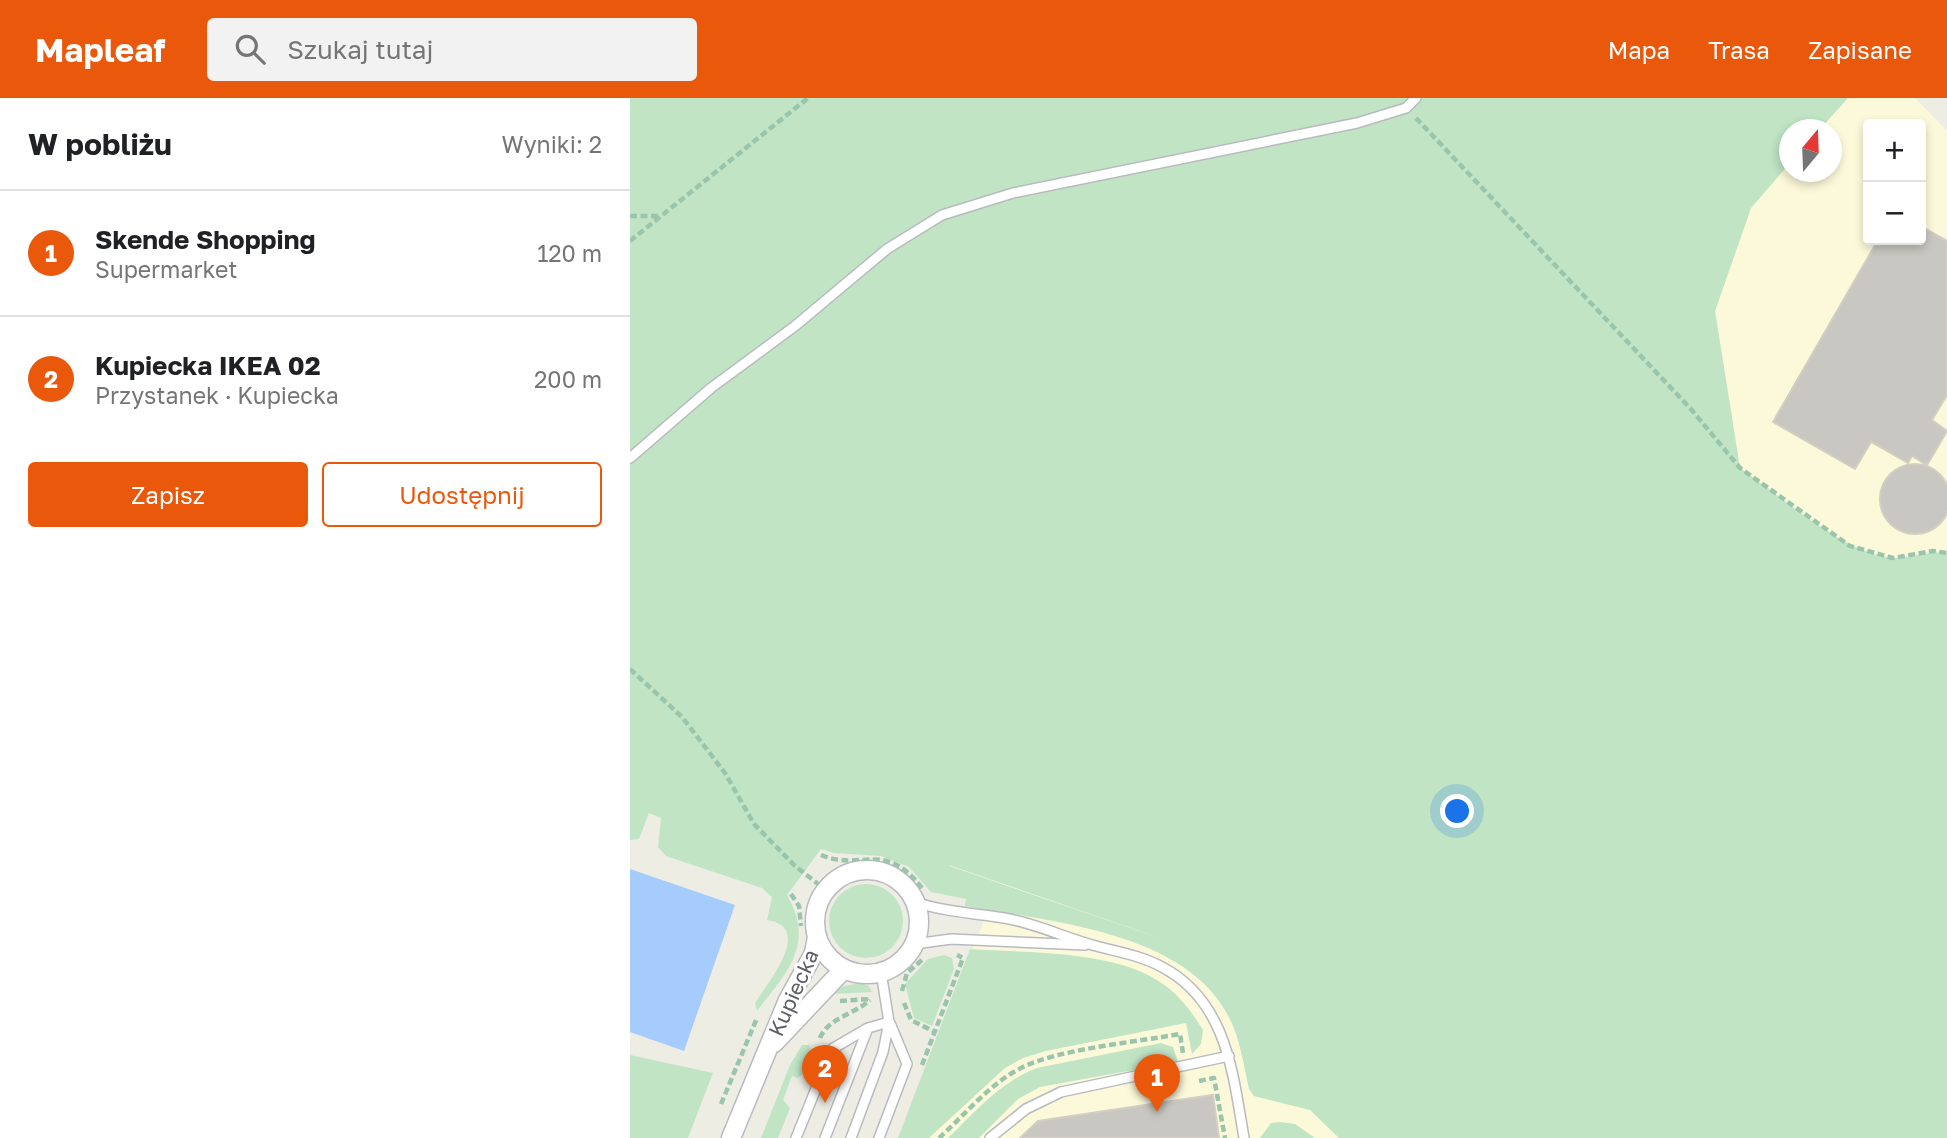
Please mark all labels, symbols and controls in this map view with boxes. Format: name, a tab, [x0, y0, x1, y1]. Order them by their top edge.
search box	[207, 18, 697, 81]
text: Mapleaf	[35, 30, 165, 69]
icon: search	[231, 30, 269, 68]
text: Szukaj tutaj	[287, 34, 434, 65]
text: Mapa	[1608, 35, 1670, 64]
text: Trasa	[1708, 35, 1770, 64]
text: Zapisane	[1808, 35, 1912, 64]
north arrow	[1779, 119, 1842, 182]
map controls	[1863, 119, 1926, 245]
button: +	[1863, 119, 1926, 182]
text: W pobliżu	[28, 126, 172, 162]
text: Wyniki: 2	[502, 130, 602, 158]
button: −	[1863, 182, 1926, 245]
text: Skende Shopping	[95, 224, 315, 255]
text: 1	[45, 239, 57, 267]
text: 120 m	[537, 239, 602, 267]
text: Supermarket	[95, 255, 238, 283]
text: Kupiecka IKEA 02	[95, 350, 321, 381]
text: 2	[44, 365, 58, 393]
text: 200 m	[534, 365, 602, 393]
text: Przystanek · Kupiecka	[95, 381, 339, 409]
button: Zapisz	[28, 462, 308, 527]
button: Udostępnij	[322, 462, 602, 527]
your location	[1440, 794, 1474, 828]
street label: Kupiecka	[762, 945, 824, 1040]
pin: 2	[802, 1045, 848, 1103]
pin: 1	[1134, 1054, 1180, 1112]

